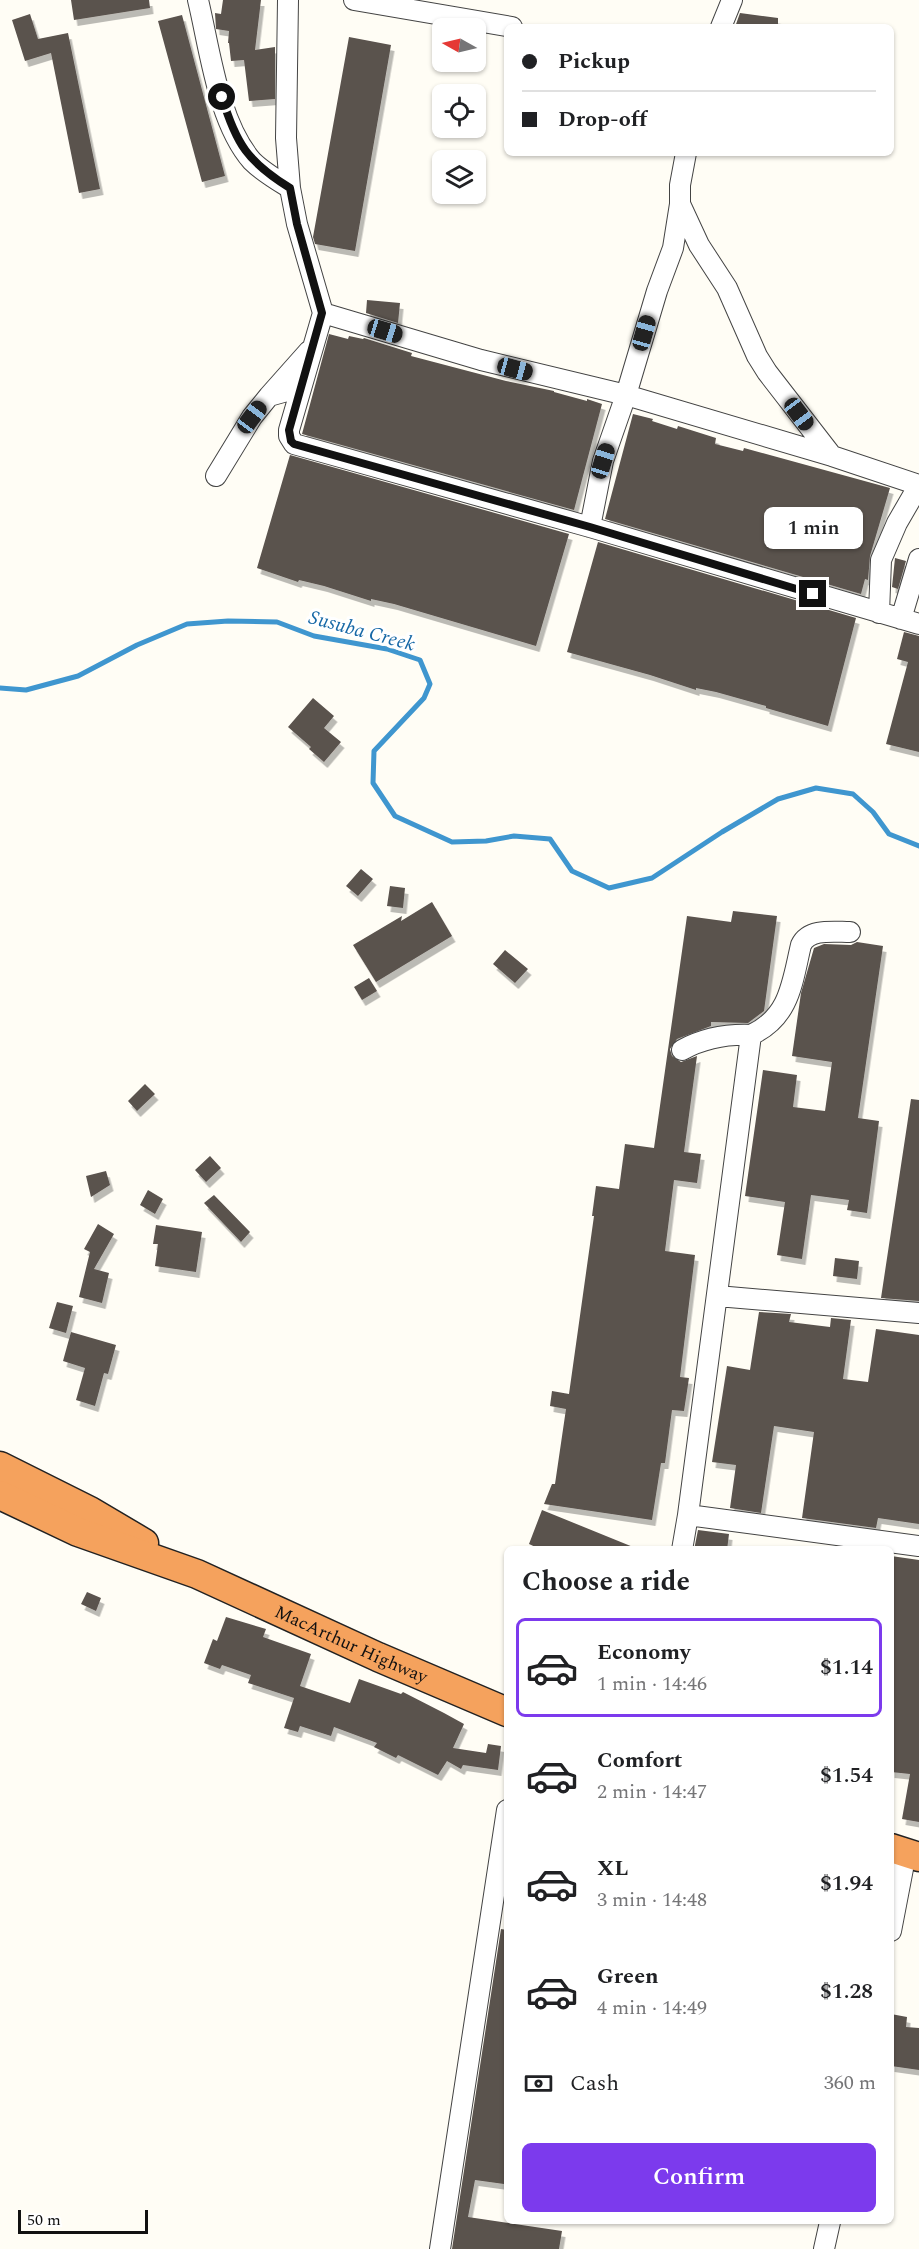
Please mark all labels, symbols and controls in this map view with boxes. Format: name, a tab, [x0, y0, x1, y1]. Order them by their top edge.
north arrow	[432, 18, 486, 72]
map controls	[432, 18, 486, 204]
text: Pickup	[558, 45, 630, 78]
route start	[208, 83, 235, 110]
button: locate	[432, 84, 486, 138]
text: Drop-off	[558, 103, 647, 136]
button: layers	[432, 150, 486, 204]
car	[630, 313, 658, 353]
car	[365, 317, 405, 345]
car	[495, 356, 535, 382]
car	[781, 394, 817, 434]
car	[234, 397, 270, 437]
car	[589, 441, 617, 481]
callout: 1 min	[764, 507, 862, 549]
text: 1 min	[788, 513, 839, 543]
route end	[799, 580, 826, 607]
water label: Susuba Creek	[305, 602, 419, 660]
text: Choose a ride	[522, 1561, 690, 1603]
street label: MacArthur Highway	[270, 1598, 433, 1691]
text: Economy	[597, 1636, 690, 1669]
icon: car	[525, 1641, 579, 1695]
text: $1.14	[820, 1651, 873, 1684]
text: 1 min · 14:46	[597, 1669, 707, 1699]
text: Comfort	[597, 1744, 682, 1777]
icon: car	[525, 1749, 579, 1803]
text: $1.54	[820, 1759, 873, 1792]
text: 2 min · 14:47	[597, 1777, 707, 1807]
text: XL	[597, 1852, 628, 1885]
icon: car	[525, 1857, 579, 1911]
text: $1.94	[820, 1867, 873, 1900]
text: 3 min · 14:48	[597, 1885, 707, 1915]
text: Green	[597, 1960, 659, 1993]
icon: car	[525, 1965, 579, 2019]
text: $1.28	[820, 1975, 873, 2008]
text: 4 min · 14:49	[597, 1993, 707, 2023]
icon: cash	[522, 2067, 555, 2100]
text: Cash	[570, 2067, 619, 2100]
text: 360 m	[824, 2068, 876, 2098]
button: Confirm	[522, 2143, 876, 2212]
scale bar	[18, 2207, 148, 2234]
text: 50 m	[27, 2208, 61, 2232]

